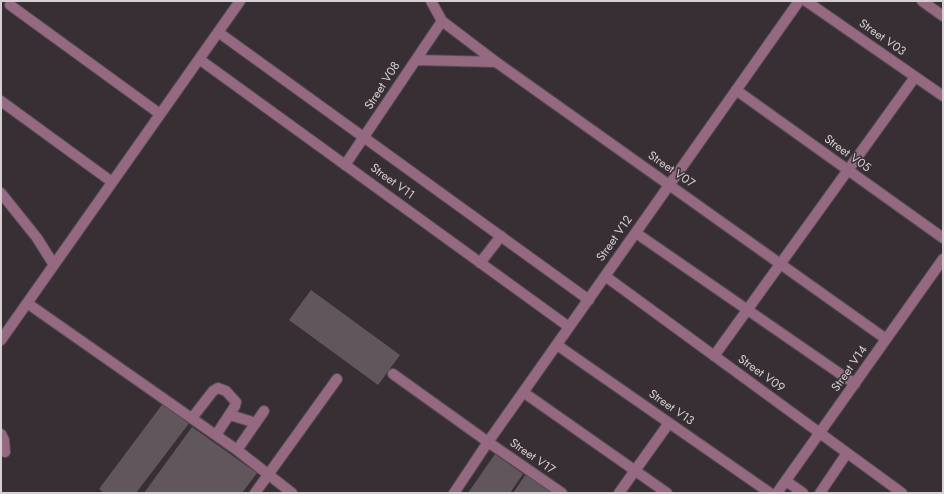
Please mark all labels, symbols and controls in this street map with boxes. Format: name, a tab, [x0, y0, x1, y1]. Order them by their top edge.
street label: Street V03	[856, 17, 908, 59]
street label: Street V08	[362, 59, 404, 113]
street label: Street V05	[821, 132, 873, 176]
street label: Street V07	[645, 149, 697, 191]
street label: Street V11	[367, 161, 417, 203]
street label: Street V12	[594, 213, 636, 265]
street label: Street V14	[829, 343, 871, 395]
street label: Street V09	[735, 352, 787, 396]
street label: Street V13	[646, 387, 696, 429]
street label: Street V17	[507, 436, 557, 478]

